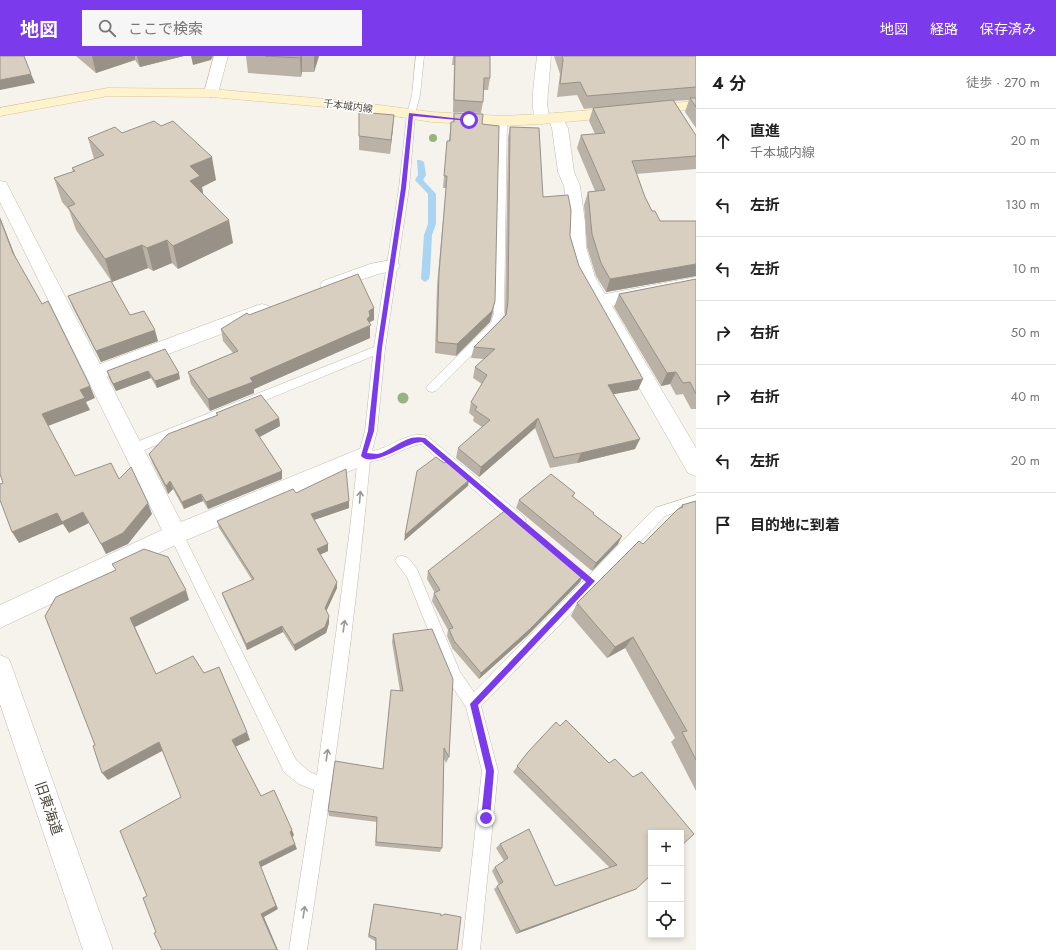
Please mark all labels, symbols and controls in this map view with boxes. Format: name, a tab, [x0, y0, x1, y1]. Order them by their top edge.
search box	[82, 10, 362, 46]
text: 地図	[20, 16, 58, 43]
icon: search	[96, 17, 118, 39]
text: ここで検索	[128, 18, 203, 40]
text: 地図	[880, 19, 908, 39]
text: 経路	[930, 19, 958, 39]
text: 保存済み	[980, 19, 1036, 39]
text: 4 分	[712, 71, 746, 95]
text: 徒歩 · 270 m	[966, 73, 1040, 92]
street label: 千本城内線	[322, 96, 374, 116]
route start	[460, 111, 478, 129]
text: 直進	[750, 120, 780, 142]
icon: ahead	[712, 130, 734, 152]
text: 20 m	[1011, 131, 1040, 150]
text: 千本城内線	[750, 143, 815, 162]
icon: left	[712, 194, 734, 216]
text: 左折	[750, 194, 780, 216]
text: 130 m	[1005, 195, 1040, 214]
icon: left	[712, 258, 734, 280]
text: 左折	[750, 258, 780, 280]
text: 10 m	[1012, 259, 1040, 278]
icon: right	[712, 322, 734, 344]
text: 右折	[750, 322, 780, 344]
text: 50 m	[1011, 323, 1040, 342]
icon: right	[712, 386, 734, 408]
text: 右折	[750, 386, 780, 408]
text: 40 m	[1011, 387, 1040, 406]
icon: left	[712, 450, 734, 472]
text: 左折	[750, 450, 780, 472]
text: 20 m	[1011, 451, 1040, 470]
one-way arrow	[356, 491, 364, 504]
icon: arrive	[712, 514, 734, 536]
text: 目的地に到着	[750, 514, 840, 536]
one-way arrow	[340, 620, 348, 633]
one-way arrow	[323, 749, 331, 762]
street label: 旧東海道	[30, 778, 68, 838]
route end	[477, 809, 495, 827]
map controls	[648, 830, 684, 938]
button: +	[648, 830, 684, 866]
button: −	[648, 866, 684, 902]
button: locate	[648, 902, 684, 938]
one-way arrow	[300, 905, 308, 918]

